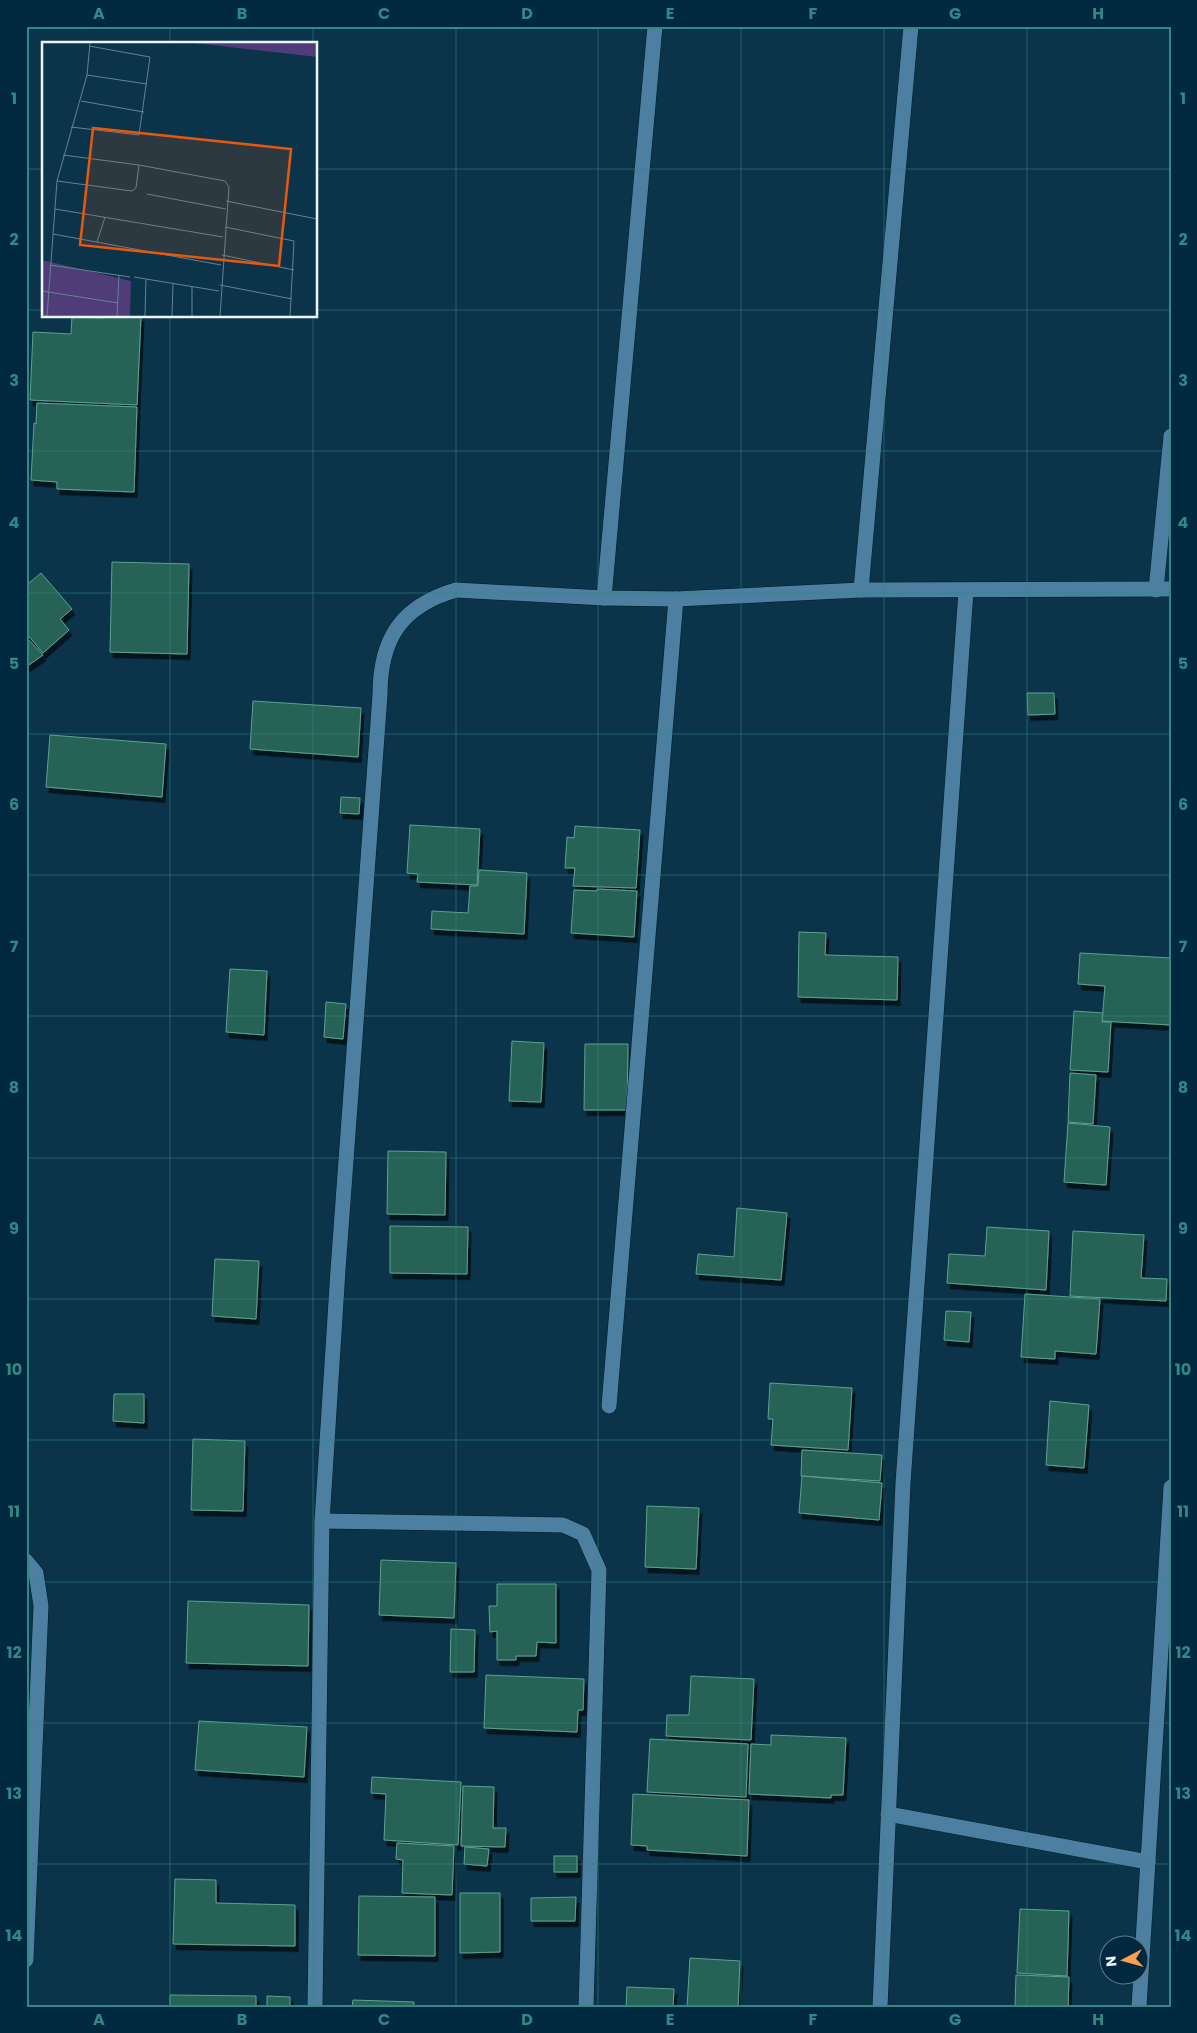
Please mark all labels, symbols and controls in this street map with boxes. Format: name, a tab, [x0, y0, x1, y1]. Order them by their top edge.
text: A	[93, 2, 105, 25]
text: B	[237, 2, 247, 25]
text: C	[378, 2, 390, 25]
text: D	[521, 2, 533, 25]
text: E	[666, 2, 674, 25]
text: F	[809, 2, 818, 25]
text: G	[949, 2, 961, 25]
text: H	[1092, 2, 1104, 25]
inset map	[42, 42, 318, 318]
text: 1	[11, 87, 17, 110]
text: 1	[1180, 87, 1186, 110]
text: 2	[9, 228, 19, 251]
text: 2	[1178, 228, 1188, 251]
text: 3	[9, 369, 19, 392]
text: 3	[1178, 369, 1188, 392]
text: 4	[9, 511, 20, 534]
text: 4	[1178, 511, 1189, 534]
text: 5	[9, 652, 19, 675]
text: 5	[1178, 652, 1188, 675]
text: 6	[9, 793, 19, 816]
text: 6	[1178, 793, 1188, 816]
text: 7	[10, 935, 19, 958]
text: 7	[1179, 935, 1188, 958]
text: 8	[9, 1076, 19, 1099]
text: 8	[1178, 1076, 1188, 1099]
text: 9	[9, 1217, 19, 1240]
text: 9	[1178, 1217, 1188, 1240]
text: 10	[6, 1358, 22, 1381]
text: 10	[1175, 1358, 1191, 1381]
text: 11	[8, 1500, 20, 1523]
text: 11	[1177, 1500, 1189, 1523]
text: 12	[6, 1641, 22, 1664]
text: 12	[1175, 1641, 1191, 1664]
text: 13	[6, 1782, 22, 1805]
text: 13	[1175, 1782, 1191, 1805]
text: 14	[6, 1924, 23, 1947]
text: 14	[1175, 1924, 1192, 1947]
north arrow	[1100, 1936, 1150, 1986]
text: N	[1101, 1955, 1122, 1968]
text: A	[93, 2008, 105, 2031]
text: B	[237, 2008, 247, 2031]
text: C	[378, 2008, 390, 2031]
text: D	[521, 2008, 533, 2031]
text: E	[666, 2008, 674, 2031]
text: F	[809, 2008, 818, 2031]
text: G	[949, 2008, 961, 2031]
text: H	[1092, 2008, 1104, 2031]

